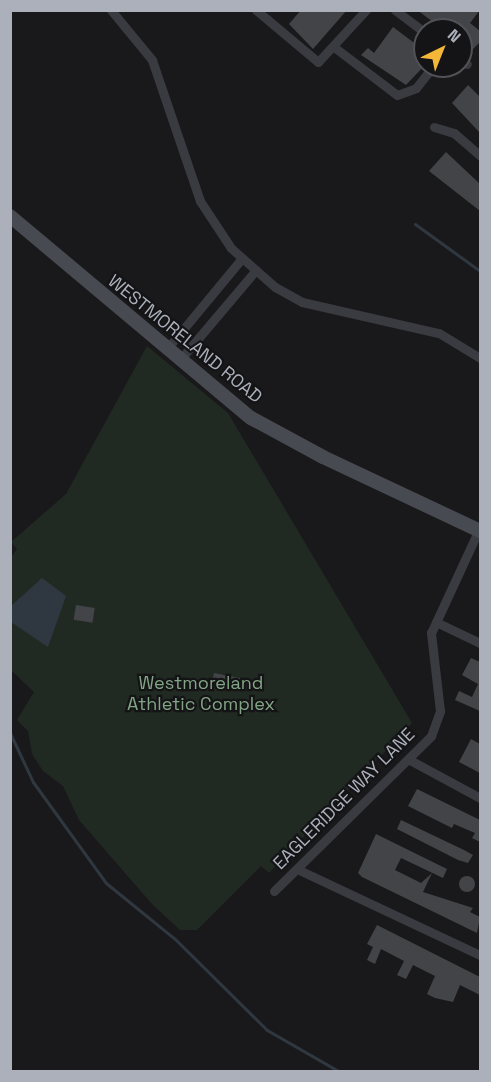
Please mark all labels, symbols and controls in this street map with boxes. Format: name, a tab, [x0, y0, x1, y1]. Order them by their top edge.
north arrow	[413, 18, 473, 78]
text: N	[443, 25, 465, 47]
street label: WESTMORELAND ROAD	[103, 270, 267, 408]
park label: Westmoreland Athletic Complex	[127, 673, 275, 716]
street label: EAGLERIDGE WAY LANE	[269, 724, 419, 874]

